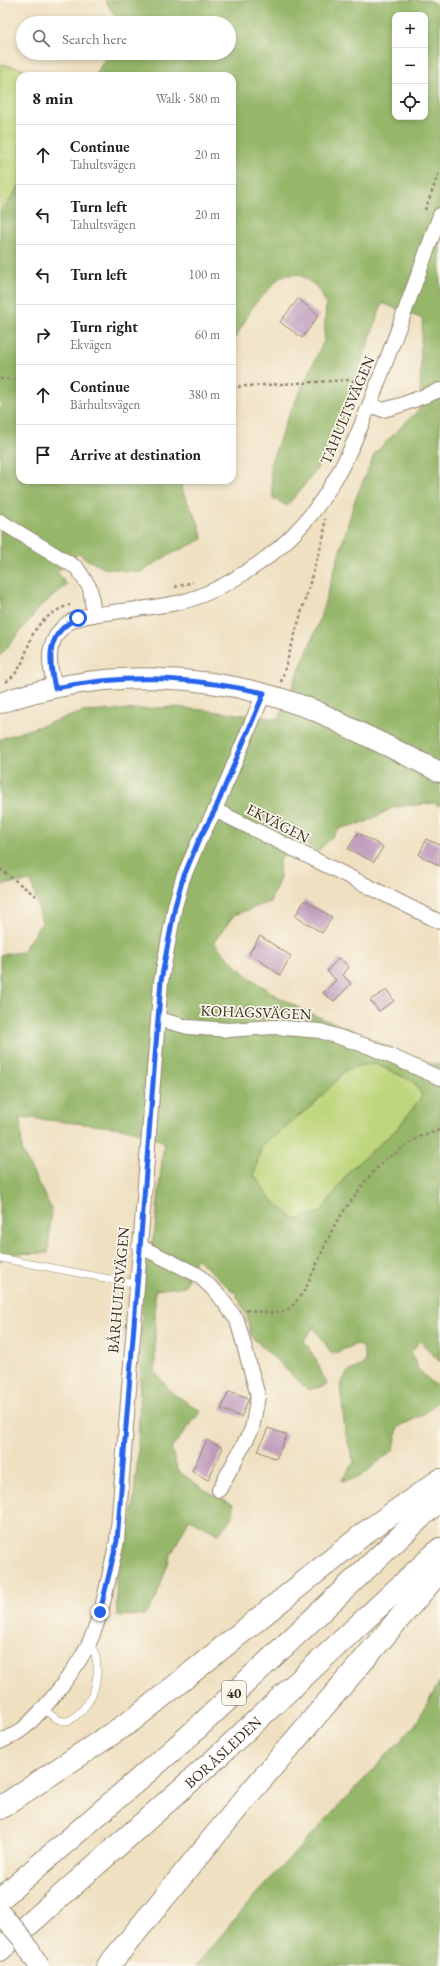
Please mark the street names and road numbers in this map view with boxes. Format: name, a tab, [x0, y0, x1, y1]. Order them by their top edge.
street label: TAHULTSVÄGEN	[316, 353, 378, 467]
street label: EKVÄGEN	[243, 799, 313, 847]
street label: KOHAGSVÄGEN	[200, 1001, 312, 1023]
street label: BÅRHULTSVÄGEN	[103, 1226, 133, 1354]
road number: 40	[222, 1681, 246, 1705]
street label: BORÅSLEDEN	[180, 1712, 265, 1792]

